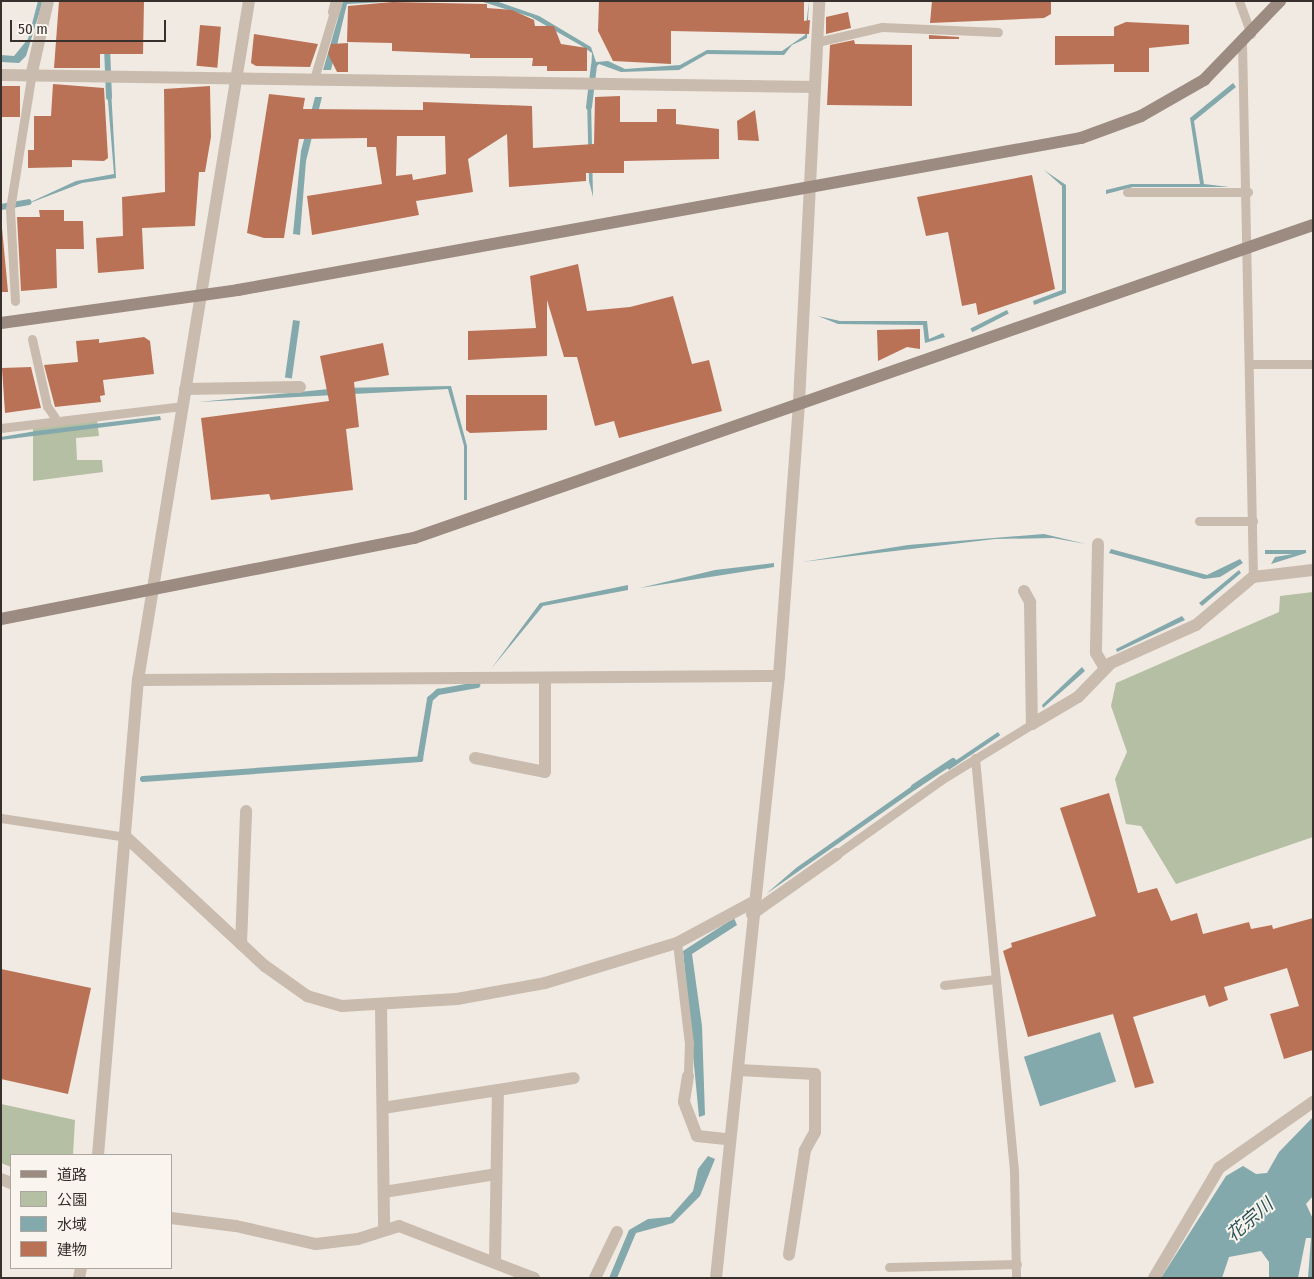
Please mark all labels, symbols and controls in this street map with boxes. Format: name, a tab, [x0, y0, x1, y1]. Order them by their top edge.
scale bar	[12, 10, 169, 42]
text: 50 m	[18, 20, 48, 38]
legend	[10, 1154, 172, 1269]
text: 道路	[57, 1166, 87, 1184]
text: 公園	[57, 1191, 87, 1209]
water label: 花宗川	[1223, 1194, 1277, 1246]
text: 水域	[57, 1216, 87, 1234]
text: 建物	[57, 1241, 87, 1259]

